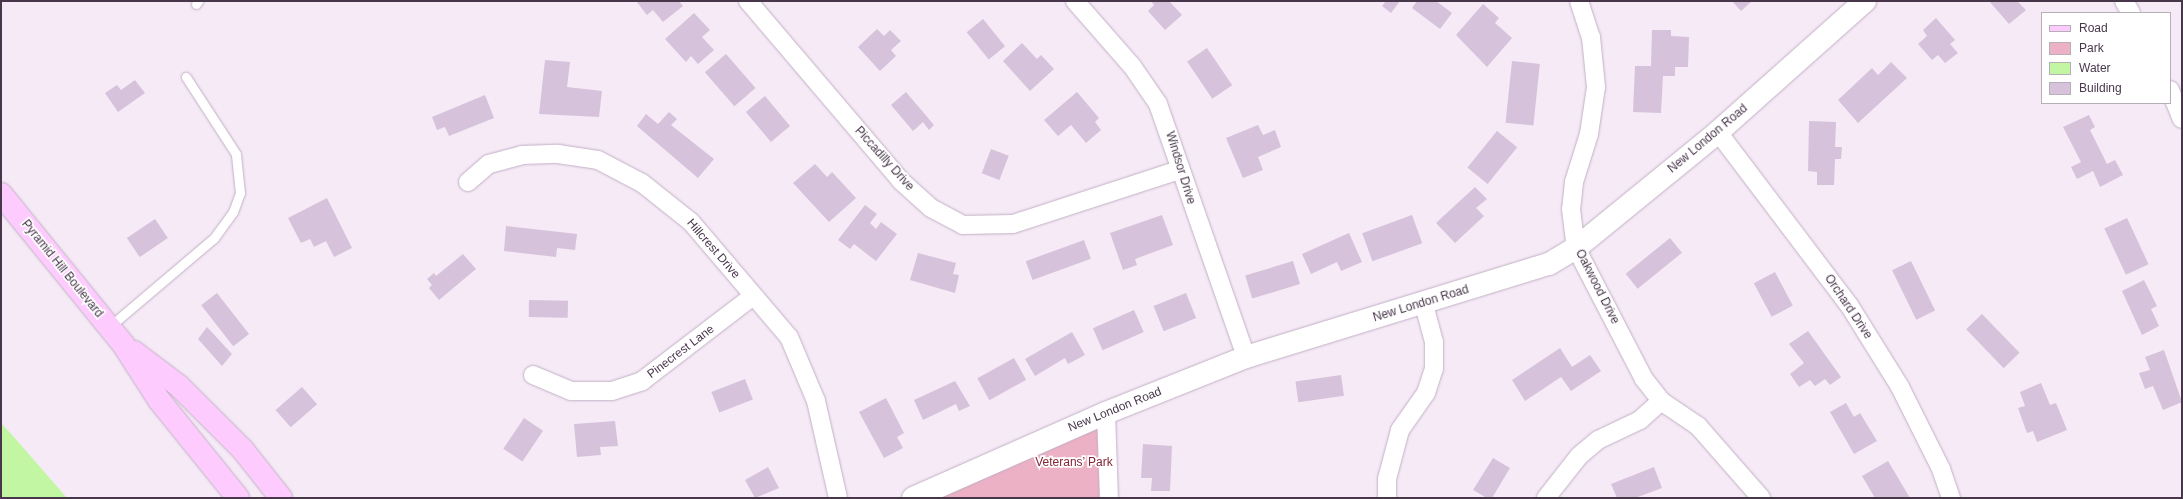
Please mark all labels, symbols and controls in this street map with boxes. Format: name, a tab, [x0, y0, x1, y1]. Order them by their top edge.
legend	[2041, 12, 2171, 104]
text: Road	[2079, 21, 2108, 35]
text: Park	[2079, 41, 2104, 55]
text: Water	[2079, 61, 2111, 75]
text: Building	[2079, 81, 2122, 95]
street label: New London Road	[1665, 102, 1751, 176]
street label: Piccadilly Drive	[851, 124, 917, 194]
street label: Windsor Drive	[1162, 130, 1198, 206]
street label: Hillcrest Drive	[683, 216, 743, 282]
street label: Pyramid Hill Boulevard	[18, 217, 106, 321]
street label: Oakwood Drive	[1572, 247, 1622, 327]
street label: Orchard Drive	[1821, 272, 1875, 342]
street label: New London Road	[1371, 283, 1471, 325]
street label: Pinecrest Lane	[645, 322, 717, 382]
street label: New London Road	[1066, 385, 1164, 435]
park label: Veterans’ Park	[1035, 456, 1113, 470]

